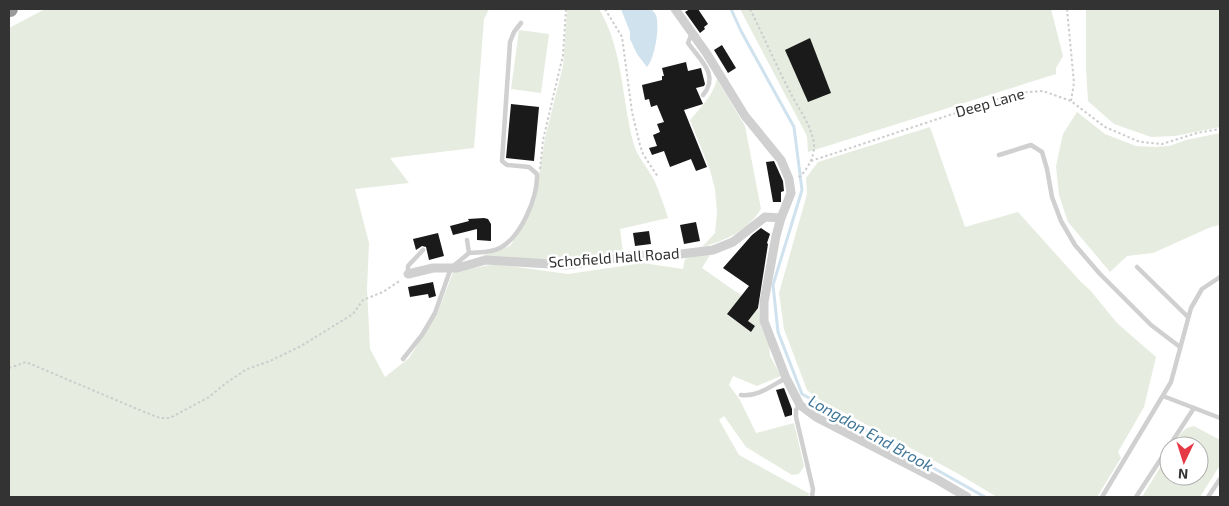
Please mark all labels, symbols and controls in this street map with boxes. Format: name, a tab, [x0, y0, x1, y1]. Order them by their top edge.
street label: Deep Lane	[953, 84, 1026, 120]
street label: Schofield Hall Road	[548, 243, 680, 271]
water label: Longdon End Brook	[805, 390, 937, 475]
north arrow	[1159, 436, 1209, 486]
text: N	[1177, 466, 1189, 483]

